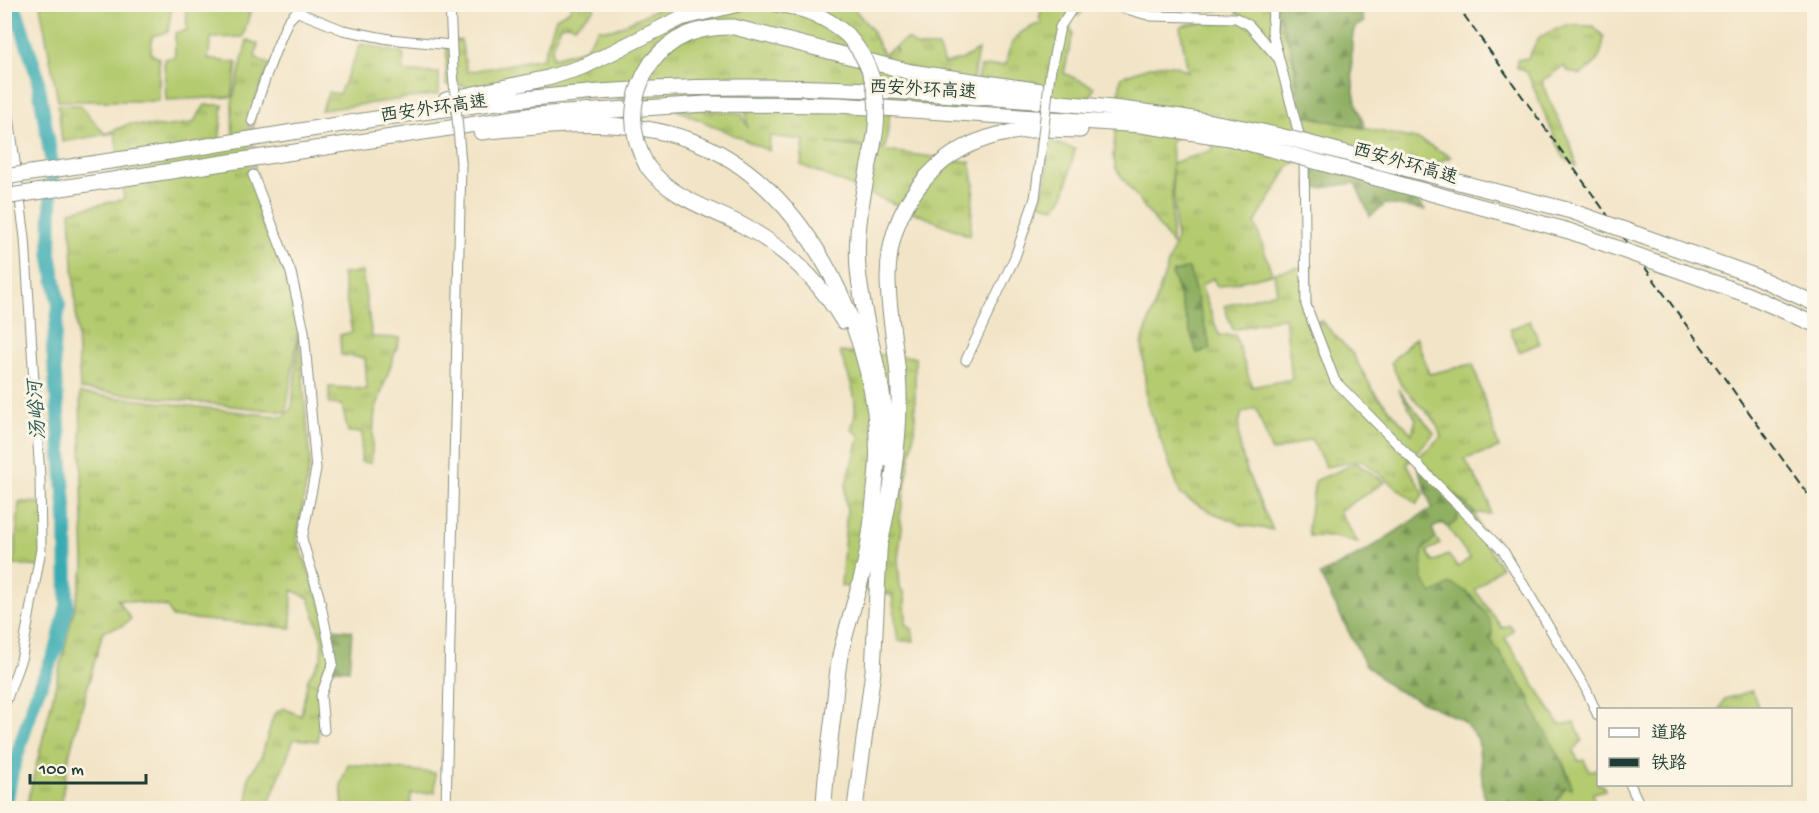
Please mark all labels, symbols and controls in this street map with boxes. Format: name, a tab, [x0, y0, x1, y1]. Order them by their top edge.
street label: 西安外环高速	[869, 77, 978, 104]
street label: 西安外环高速	[379, 91, 489, 128]
street label: 西安外环高速	[1350, 139, 1460, 190]
water label: 汤峪河	[24, 376, 53, 441]
legend	[1597, 708, 1792, 786]
text: 道路	[1651, 723, 1687, 745]
scale bar	[30, 747, 146, 785]
text: 铁路	[1651, 753, 1687, 775]
text: 100 m	[38, 760, 84, 781]

